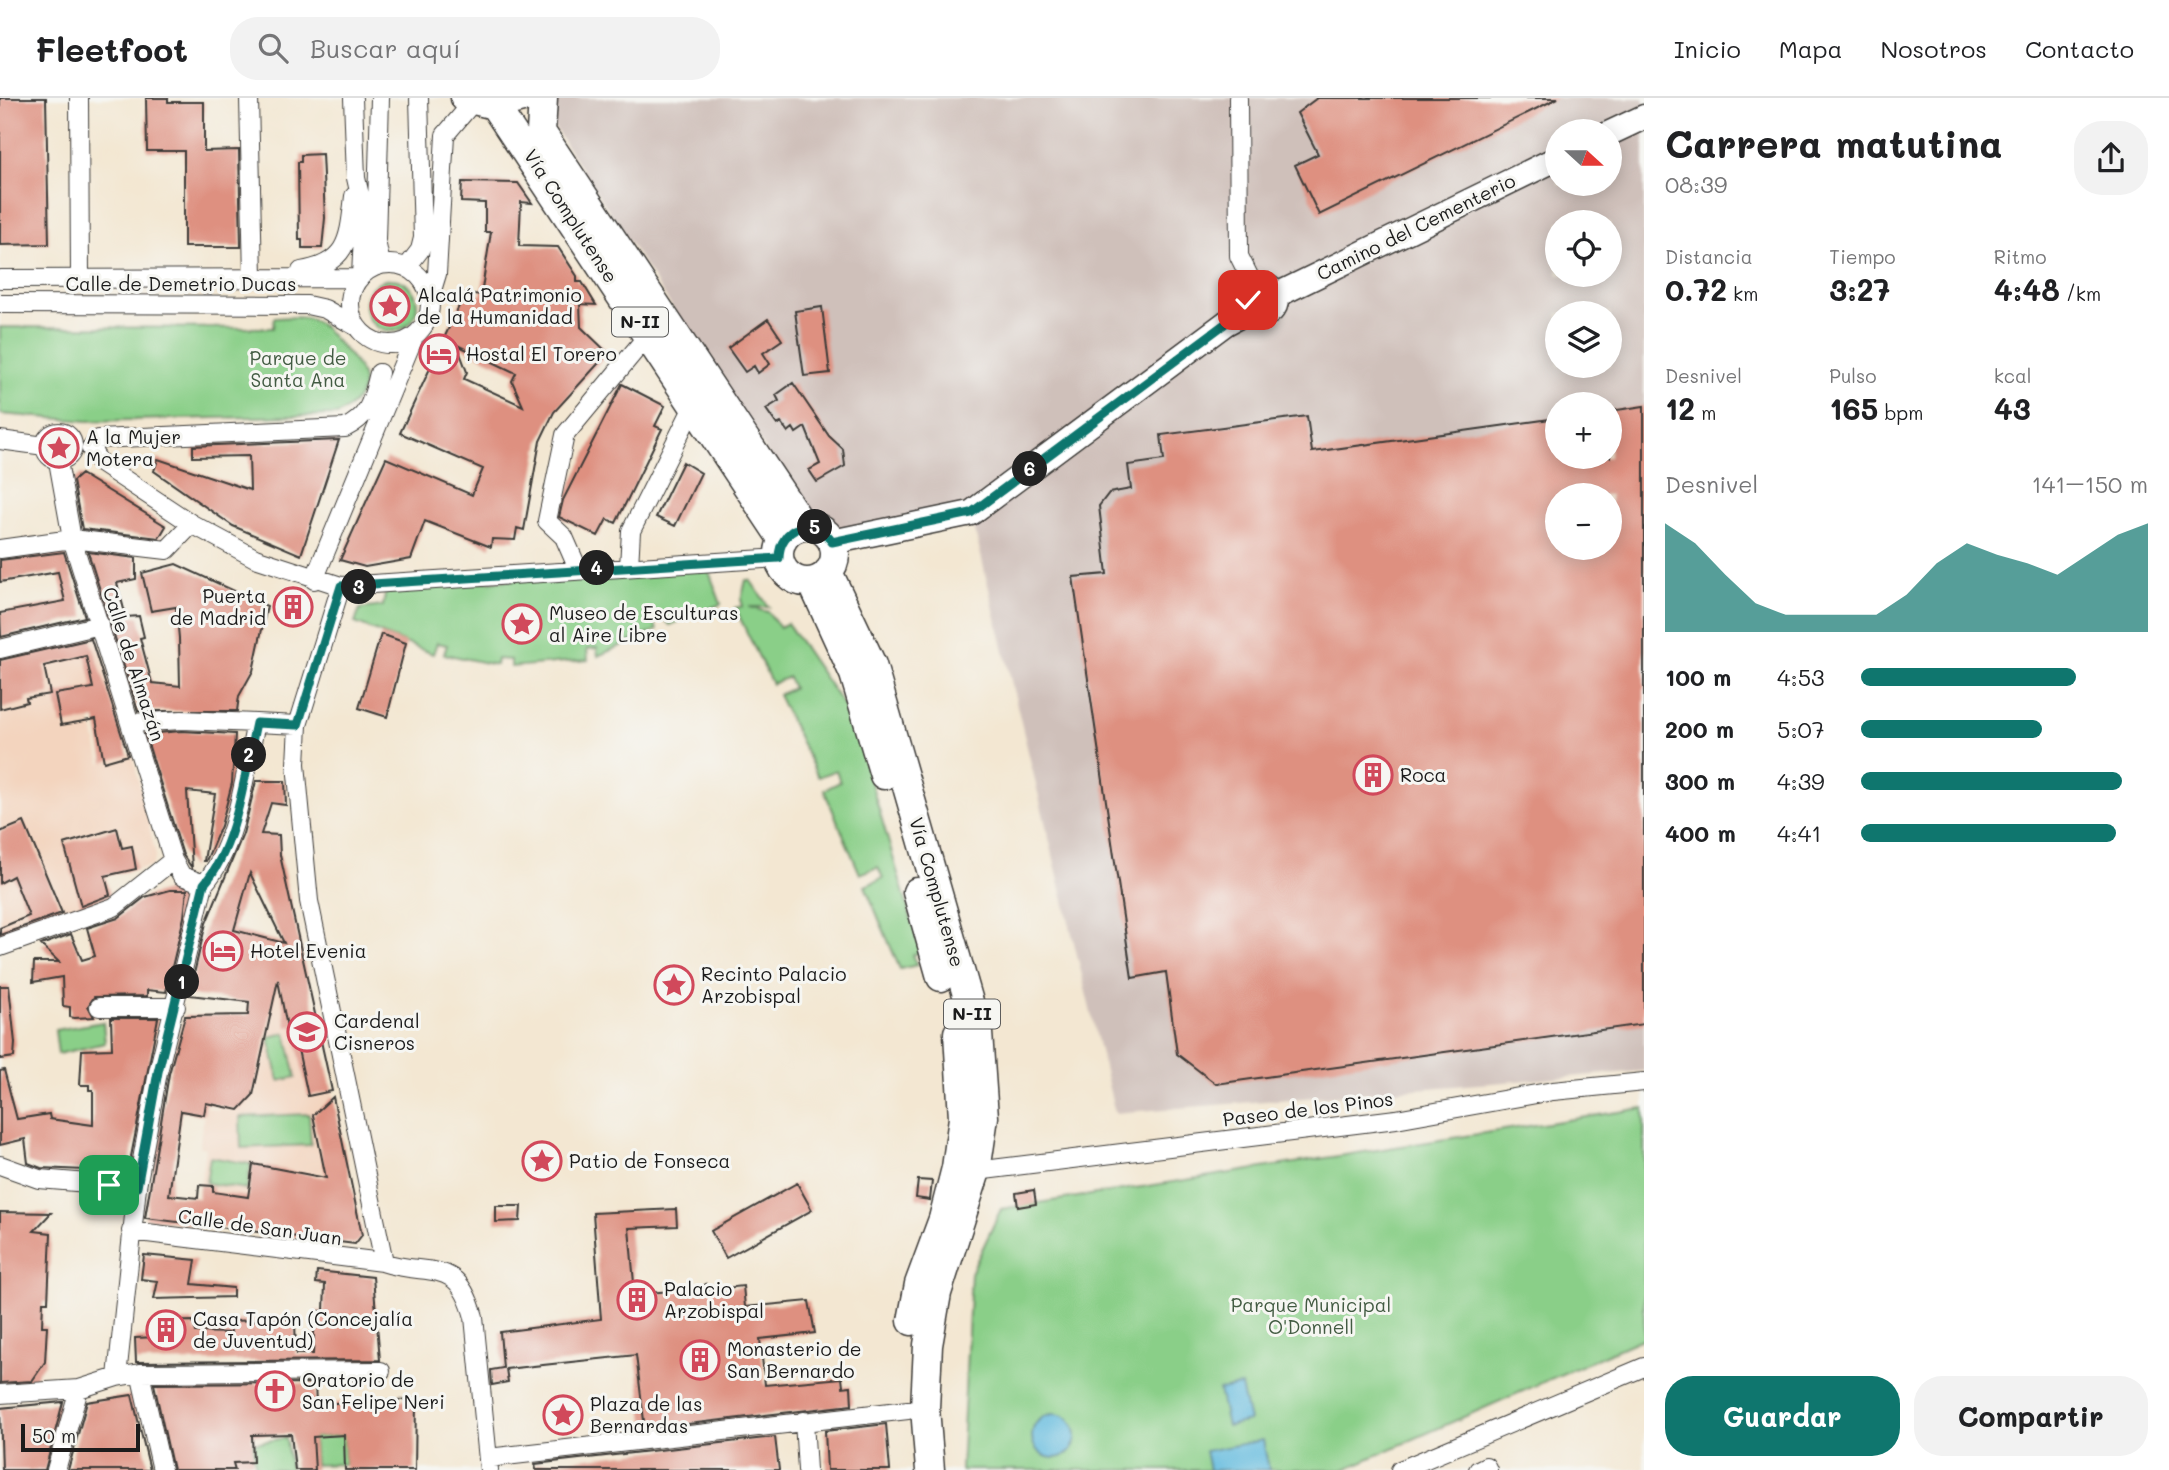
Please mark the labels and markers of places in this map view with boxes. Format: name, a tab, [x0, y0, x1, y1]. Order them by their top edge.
pin	[1218, 270, 1278, 330]
place label: Alcalá Patrimonio de la Humanidad	[417, 282, 582, 329]
place icon: Alcalá Patrimonio de la Humanidad	[369, 285, 411, 327]
hotel icon: Hostal El Torero	[418, 333, 460, 375]
place label: Hostal El Torero	[466, 341, 617, 366]
place label: A la Mujer Motera	[86, 424, 181, 471]
place icon: A la Mujer Motera	[38, 427, 80, 469]
pin: 6	[1012, 452, 1048, 486]
pin: 5	[798, 510, 832, 544]
pin: 4	[580, 550, 614, 586]
pin: 3	[342, 570, 376, 604]
place label: Puerta de Madrid	[170, 583, 266, 630]
building icon: Puerta de Madrid	[272, 586, 314, 628]
place label: Museo de Esculturas al Aire Libre	[549, 600, 739, 647]
place icon: Museo de Esculturas al Aire Libre	[501, 603, 543, 645]
pin: 2	[232, 738, 266, 772]
building icon: Roca	[1352, 754, 1394, 796]
place label: Roca	[1400, 762, 1446, 787]
hotel icon: Hotel Evenia	[202, 930, 244, 972]
place label: Hotel Evenia	[250, 938, 367, 963]
place label: Recinto Palacio Arzobispal	[701, 961, 846, 1008]
pin: 1	[164, 964, 200, 1000]
place icon: Recinto Palacio Arzobispal	[653, 964, 695, 1006]
place label: Cardenal Cisneros	[334, 1008, 420, 1055]
school or university icon: Cardenal Cisneros	[286, 1011, 328, 1053]
place icon: Patio de Fonseca	[521, 1140, 563, 1182]
place label: Patio de Fonseca	[569, 1148, 730, 1173]
pin	[79, 1155, 139, 1215]
place label: Palacio Arzobispal	[664, 1276, 764, 1323]
building icon: Palacio Arzobispal	[616, 1279, 658, 1321]
place label: Casa Tapón (Concejalía de Juventud)	[193, 1306, 413, 1353]
building icon: Casa Tapón (Concejalía de Juventud)	[145, 1309, 187, 1351]
place label: Monasterio de San Bernardo	[727, 1336, 862, 1383]
building icon: Monasterio de San Bernardo	[679, 1339, 721, 1381]
place label: Oratorio de San Felipe Neri	[302, 1367, 445, 1414]
church icon: Oratorio de San Felipe Neri	[254, 1370, 296, 1412]
place label: Plaza de las Bernardas	[590, 1391, 702, 1438]
place icon: Plaza de las Bernardas	[542, 1394, 584, 1436]

